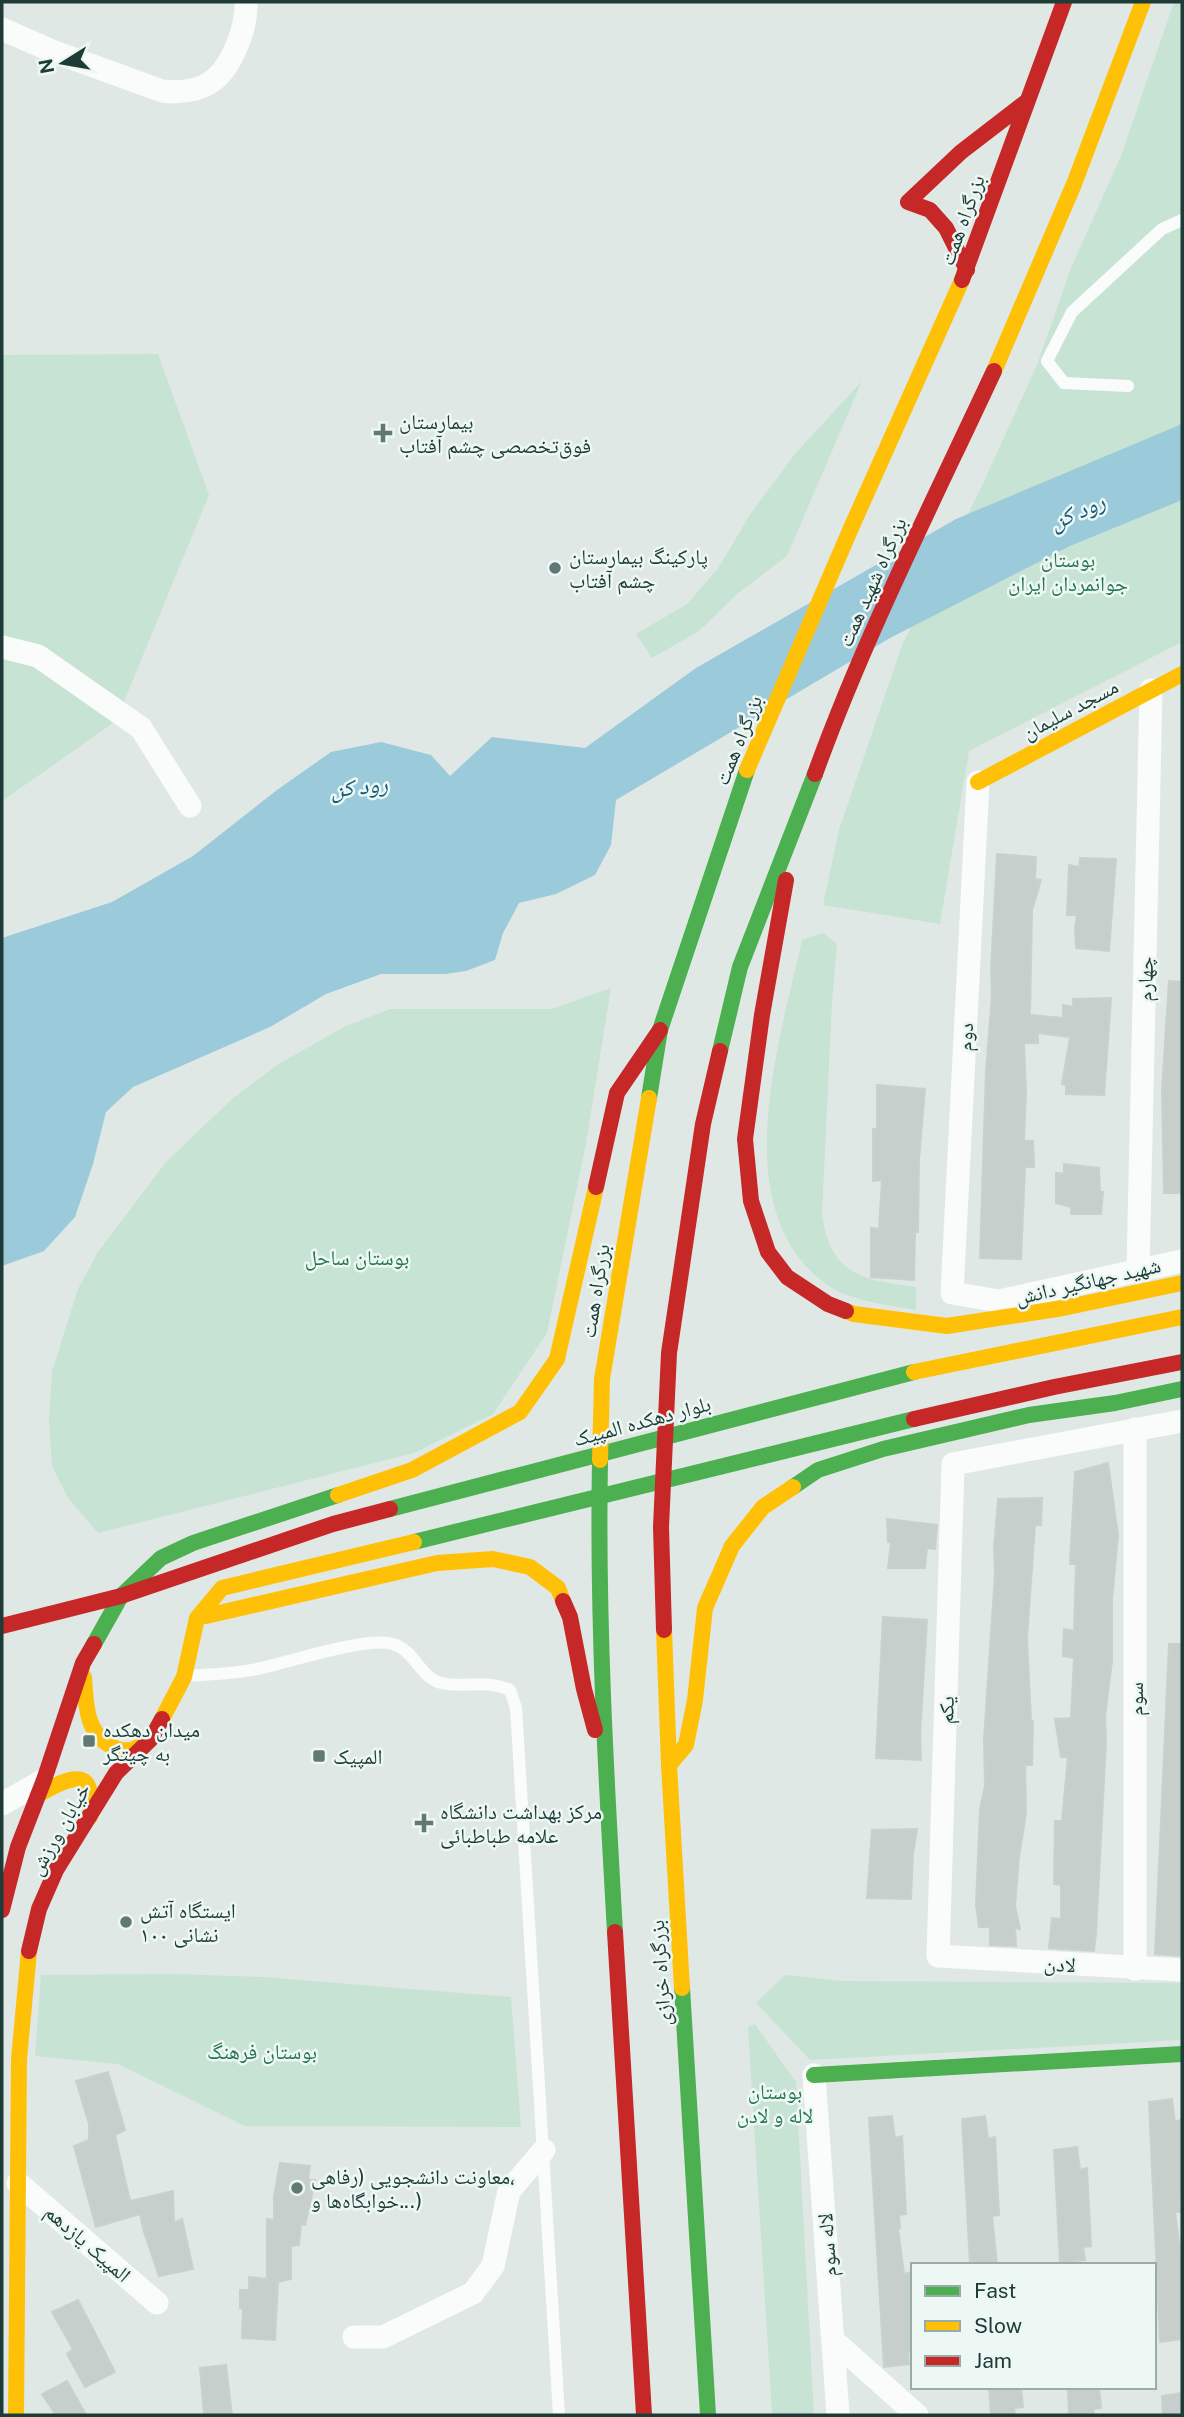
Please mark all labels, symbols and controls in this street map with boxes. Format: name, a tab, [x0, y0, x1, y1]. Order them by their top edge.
north arrow	[28, 28, 98, 98]
text: N	[34, 57, 59, 76]
street label: بزرگراه همت	[934, 171, 990, 269]
place label: بیمارستان فوق‌تخصصی چشم آفتاب	[399, 409, 591, 460]
marker: بیمارستان فوق‌تخصصی چشم آفتاب	[373, 423, 393, 443]
water label: رود کن	[1045, 487, 1110, 537]
street label: بزرگراه شهید همت	[832, 513, 912, 651]
place label: پاركينگ بيمارستان چشم آفتاب	[569, 544, 708, 595]
park label: بوستان جوانمردان ایران	[1008, 547, 1128, 596]
marker: پاركينگ بيمارستان چشم آفتاب	[547, 560, 563, 576]
street label: مسجد سلیمان	[1018, 673, 1122, 745]
street label: بزرگراه همت	[709, 691, 767, 789]
water label: رود کن	[329, 770, 389, 804]
street label: چهارم	[1132, 956, 1160, 1002]
street label: دوم	[952, 1022, 980, 1052]
street label: بزرگراه همت	[575, 1242, 615, 1340]
park label: بوستان ساحل	[305, 1245, 409, 1271]
street label: شهید جهانگیر دانش	[1013, 1252, 1163, 1311]
street label: بلوار دهکده المپیک	[571, 1391, 713, 1451]
street label: سوم	[1123, 1682, 1150, 1716]
street label: یکم	[933, 1696, 961, 1724]
place label: میدان دهکده به چیتگر	[102, 1717, 200, 1766]
marker: میدان دهکده به چیتگر	[81, 1733, 97, 1749]
place label: المپیک	[333, 1744, 383, 1769]
marker: المپیک	[311, 1748, 327, 1764]
street label: خیابان ورزش	[23, 1779, 96, 1880]
place label: مرکز بهداشت دانشگاه علامه طباطبائی	[440, 1799, 602, 1849]
marker: مرکز بهداشت دانشگاه علامه طباطبائی	[414, 1813, 434, 1833]
place label: ایستگاه آتش نشانی ۱۰۰	[140, 1898, 236, 1948]
marker: ایستگاه آتش نشانی ۱۰۰	[118, 1914, 134, 1930]
street label: بزرگراه خرازی	[644, 1919, 676, 2027]
street label: لادن	[1043, 1950, 1077, 1978]
park label: بوستان فرهنگ	[207, 2039, 317, 2064]
park label: بوستان لاله و لادن	[737, 2079, 813, 2128]
place label: معاونت دانشجویی (رفاهی، خوابگاه‌ها و...)	[311, 2164, 515, 2213]
marker: معاونت دانشجویی (رفاهی، خوابگاه‌ها و...)	[289, 2180, 305, 2196]
street label: المپیک یازدهم	[39, 2199, 136, 2289]
street label: لاله سوم	[812, 2212, 844, 2278]
legend	[911, 2263, 1156, 2389]
text: Fast	[974, 2278, 1016, 2303]
text: Slow	[974, 2313, 1022, 2338]
text: Jam	[974, 2348, 1012, 2373]

